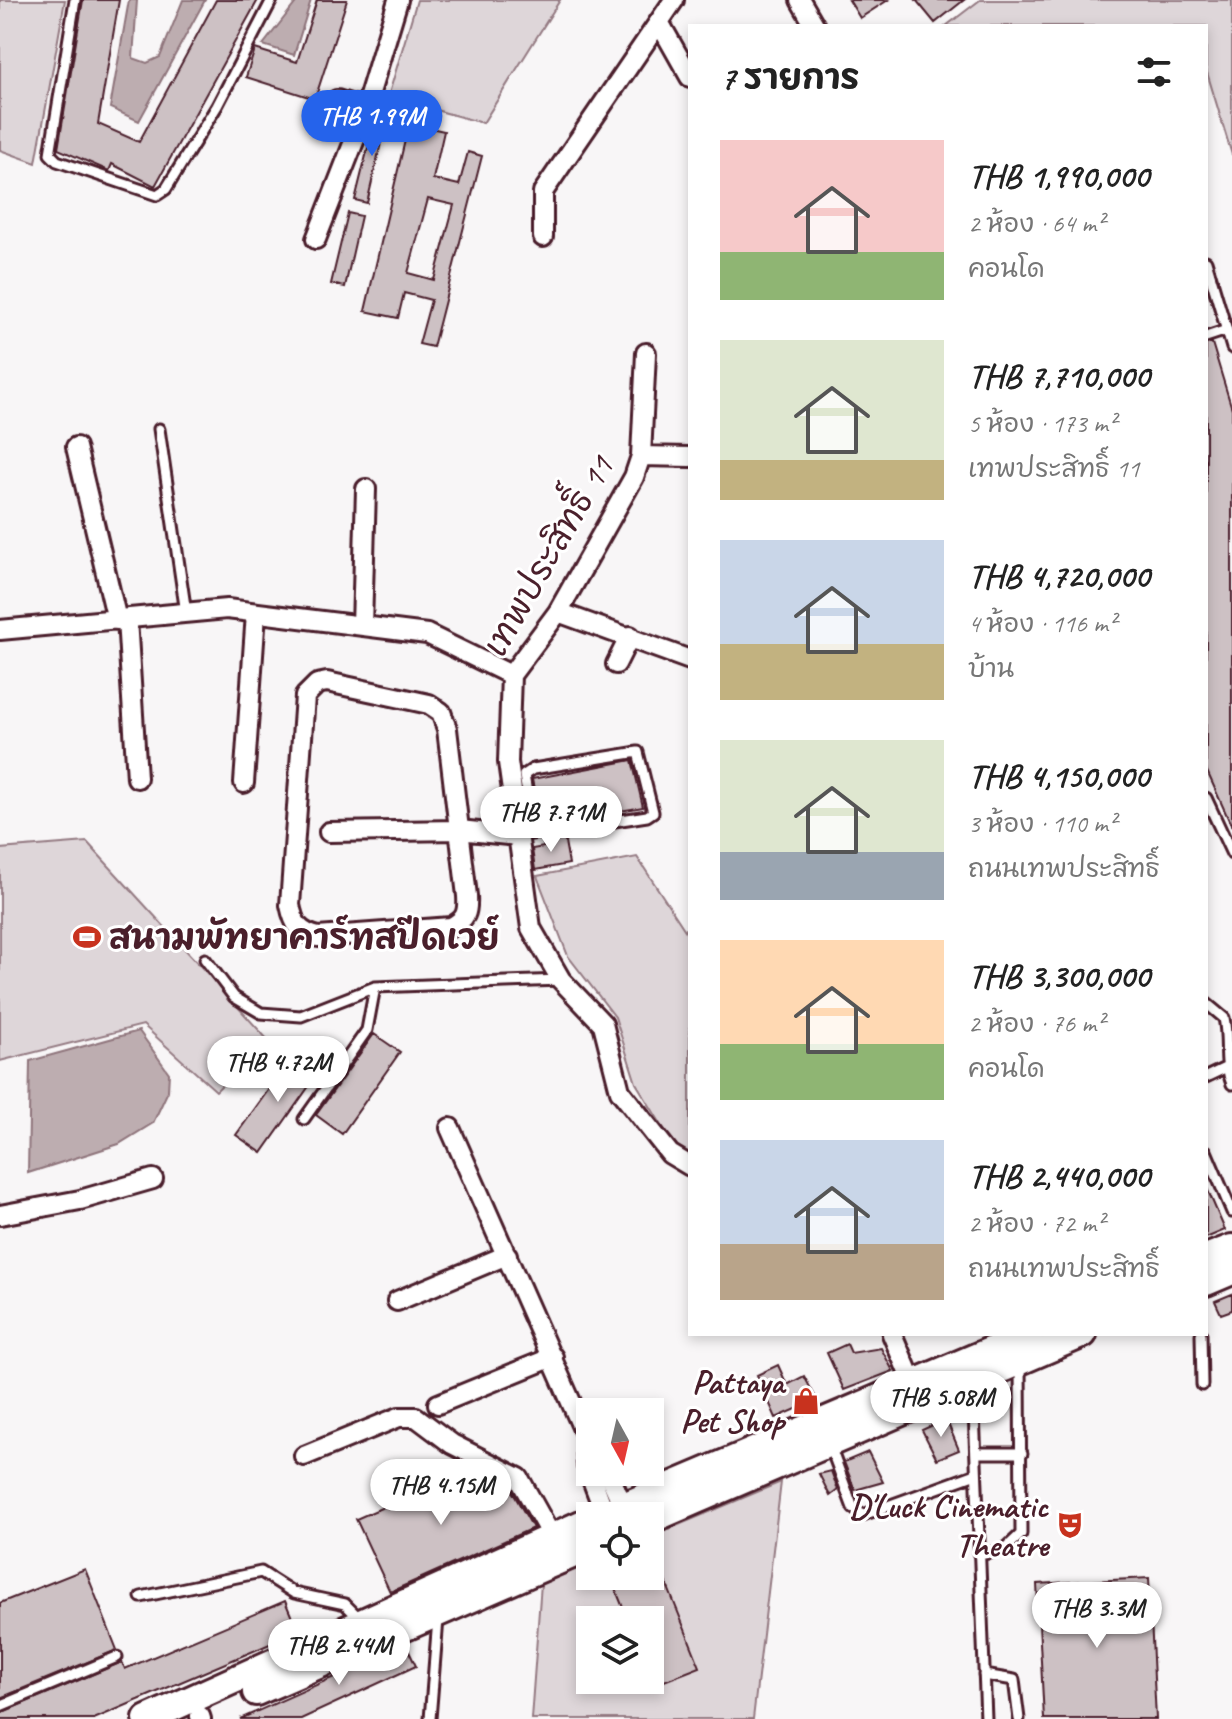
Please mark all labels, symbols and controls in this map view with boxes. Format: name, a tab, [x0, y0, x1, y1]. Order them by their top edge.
icon: filters	[1132, 50, 1176, 94]
text: 7 รายการ	[720, 56, 860, 99]
pin: THB 1.99M	[280, 90, 464, 158]
text: THB 1.99M	[319, 99, 425, 132]
text: THB 1,990,000	[968, 154, 1149, 197]
icon: home	[784, 172, 880, 268]
text: 2 ห้อง · 64 m²	[968, 207, 1104, 240]
text: คอนโด	[968, 252, 1045, 285]
text: THB 7,710,000	[968, 354, 1149, 397]
icon: home	[784, 372, 880, 468]
text: 5 ห้อง · 173 m²	[968, 407, 1116, 440]
street label: เทพประสิทธิ์ 11	[467, 443, 624, 664]
text: เทพประสิทธิ์ 11	[968, 452, 1140, 485]
text: THB 4,720,000	[968, 554, 1149, 597]
icon: home	[784, 572, 880, 668]
text: 4 ห้อง · 116 m²	[968, 607, 1116, 640]
text: บ้าน	[968, 652, 1014, 685]
text: THB 4,150,000	[968, 754, 1149, 797]
icon: home	[784, 772, 880, 868]
pin: THB 7.71M	[459, 786, 643, 854]
text: THB 7.71M	[498, 795, 604, 828]
text: 3 ห้อง · 110 m²	[968, 807, 1116, 840]
text: ถนนเทพประสิทธิ์	[968, 852, 1160, 885]
place label: สนามพัทยาคาร์ทสปีดเวย์	[109, 914, 500, 959]
sports icon: สนามพัทยาคาร์ทสปีดเวย์	[72, 922, 102, 952]
text: THB 3,300,000	[968, 954, 1150, 997]
icon: home	[784, 972, 880, 1068]
text: 2 ห้อง · 76 m²	[968, 1007, 1104, 1040]
pin: THB 4.72M	[186, 1036, 370, 1104]
text: THB 4.72M	[225, 1045, 331, 1078]
text: คอนโด	[968, 1052, 1045, 1085]
text: THB 2,440,000	[968, 1154, 1150, 1197]
icon: home	[784, 1172, 880, 1268]
text: 2 ห้อง · 72 m²	[968, 1207, 1104, 1240]
text: ถนนเทพประสิทธิ์	[968, 1252, 1160, 1285]
place label: Pattaya Pet Shop	[680, 1360, 787, 1442]
pin: THB 5.08M	[849, 1371, 1033, 1439]
text: THB 5.08M	[888, 1380, 994, 1413]
shop icon: Pattaya Pet Shop	[791, 1386, 821, 1416]
north arrow	[576, 1398, 664, 1486]
map controls	[576, 1398, 664, 1694]
pin: THB 4.15M	[349, 1459, 533, 1527]
text: THB 4.15M	[388, 1468, 494, 1501]
place label: D'Luck Cinematic Theatre	[849, 1484, 1051, 1566]
button: locate	[576, 1502, 664, 1590]
theatre icon: D'Luck Cinematic Theatre	[1055, 1510, 1085, 1540]
pin: THB 3.3M	[1014, 1582, 1180, 1650]
text: THB 3.3M	[1050, 1591, 1144, 1624]
button: layers	[576, 1606, 664, 1694]
pin: THB 2.44M	[247, 1619, 431, 1687]
text: THB 2.44M	[286, 1628, 392, 1661]

